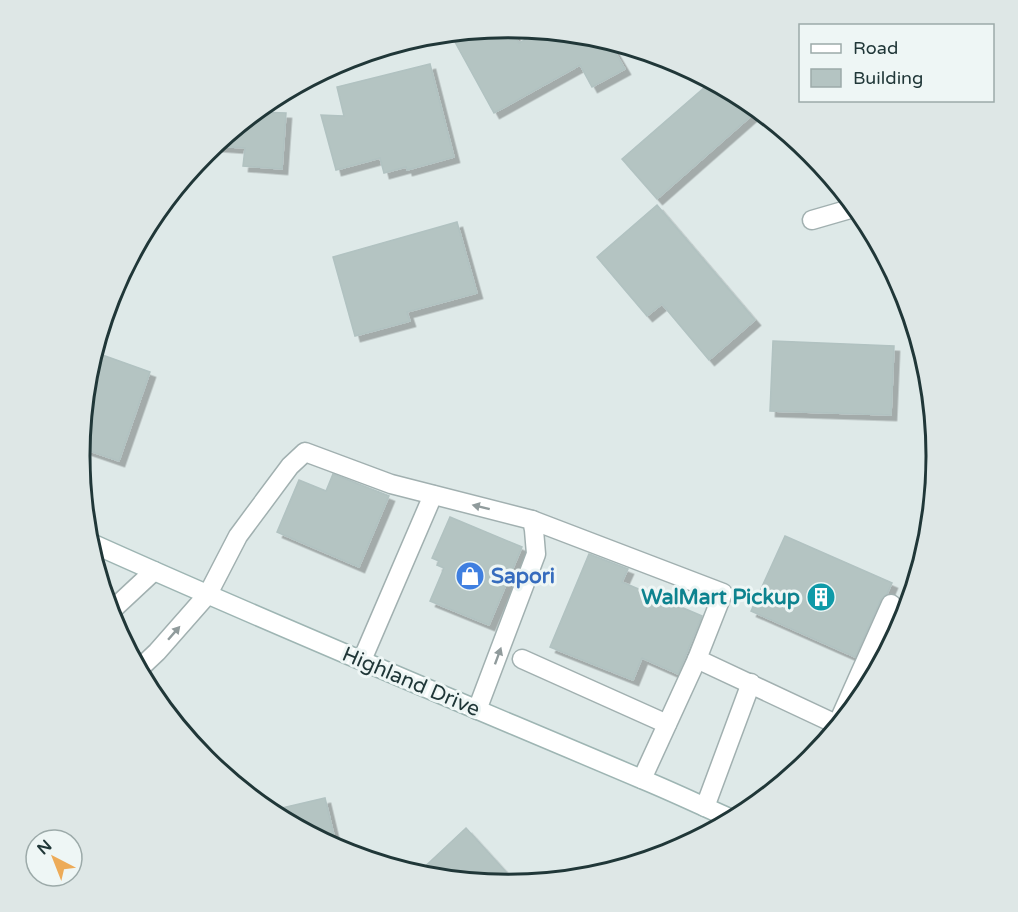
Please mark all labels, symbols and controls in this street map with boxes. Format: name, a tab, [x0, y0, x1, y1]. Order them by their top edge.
legend	[799, 24, 994, 102]
text: Road	[853, 37, 898, 59]
text: Building	[853, 67, 923, 89]
one-way arrow	[472, 502, 490, 512]
shop icon: Sapori	[454, 560, 486, 592]
place label: Sapori	[491, 564, 555, 589]
building icon: WalMart Pickup	[805, 581, 837, 613]
place label: WalMart Pickup	[641, 585, 800, 610]
one-way arrow	[167, 625, 181, 640]
street label: Highland Drive	[338, 642, 484, 722]
one-way arrow	[493, 646, 503, 664]
north arrow	[24, 828, 84, 888]
text: N	[33, 836, 56, 859]

